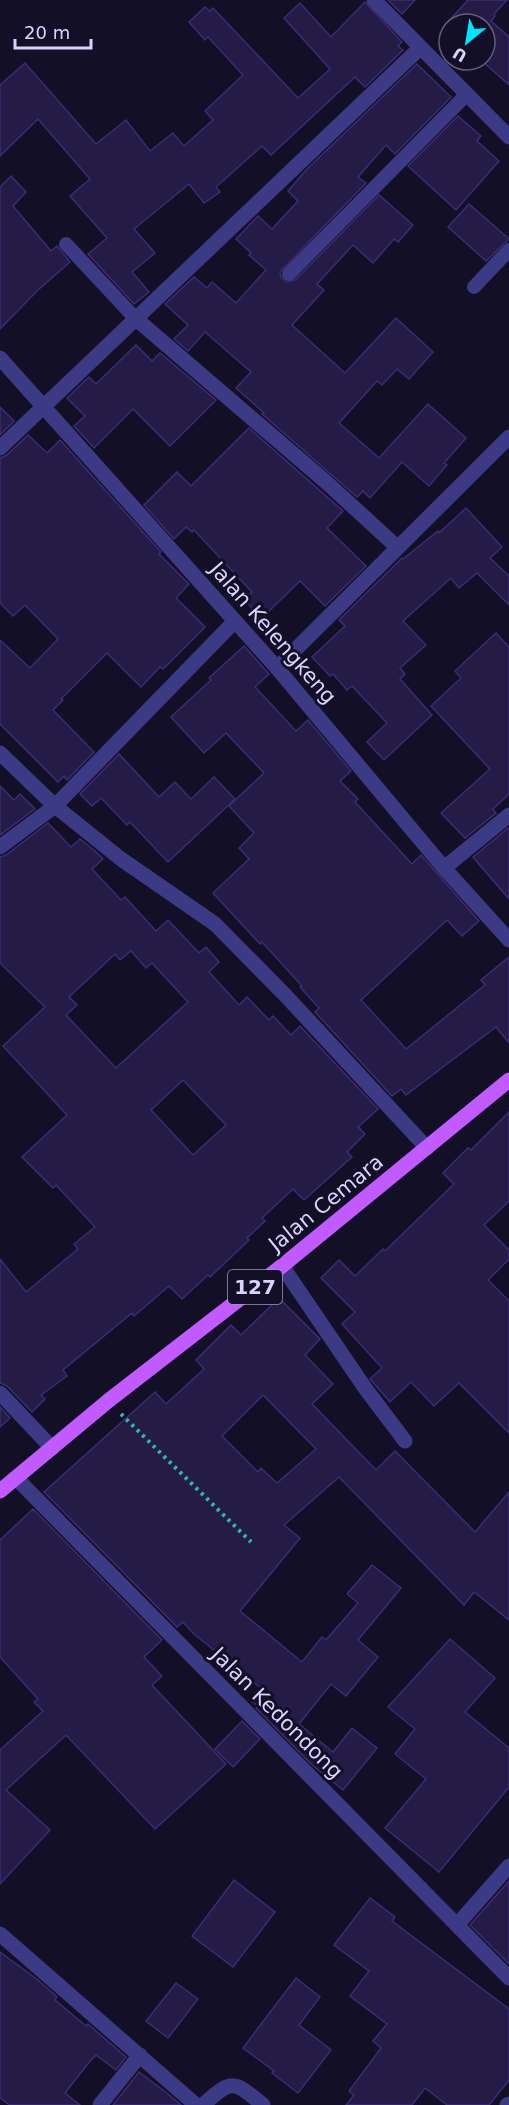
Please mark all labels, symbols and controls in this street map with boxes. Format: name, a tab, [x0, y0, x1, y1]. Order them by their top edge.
scale bar	[15, 12, 92, 50]
north arrow	[437, 12, 497, 72]
text: 20 m	[24, 22, 70, 43]
text: U	[449, 43, 470, 66]
street label: Jalan Kelengkeng	[204, 556, 341, 709]
street label: Jalan Cemara	[262, 1150, 388, 1258]
road number: 127	[228, 1270, 282, 1304]
street label: Jalan Kedondong	[205, 1641, 348, 1784]

